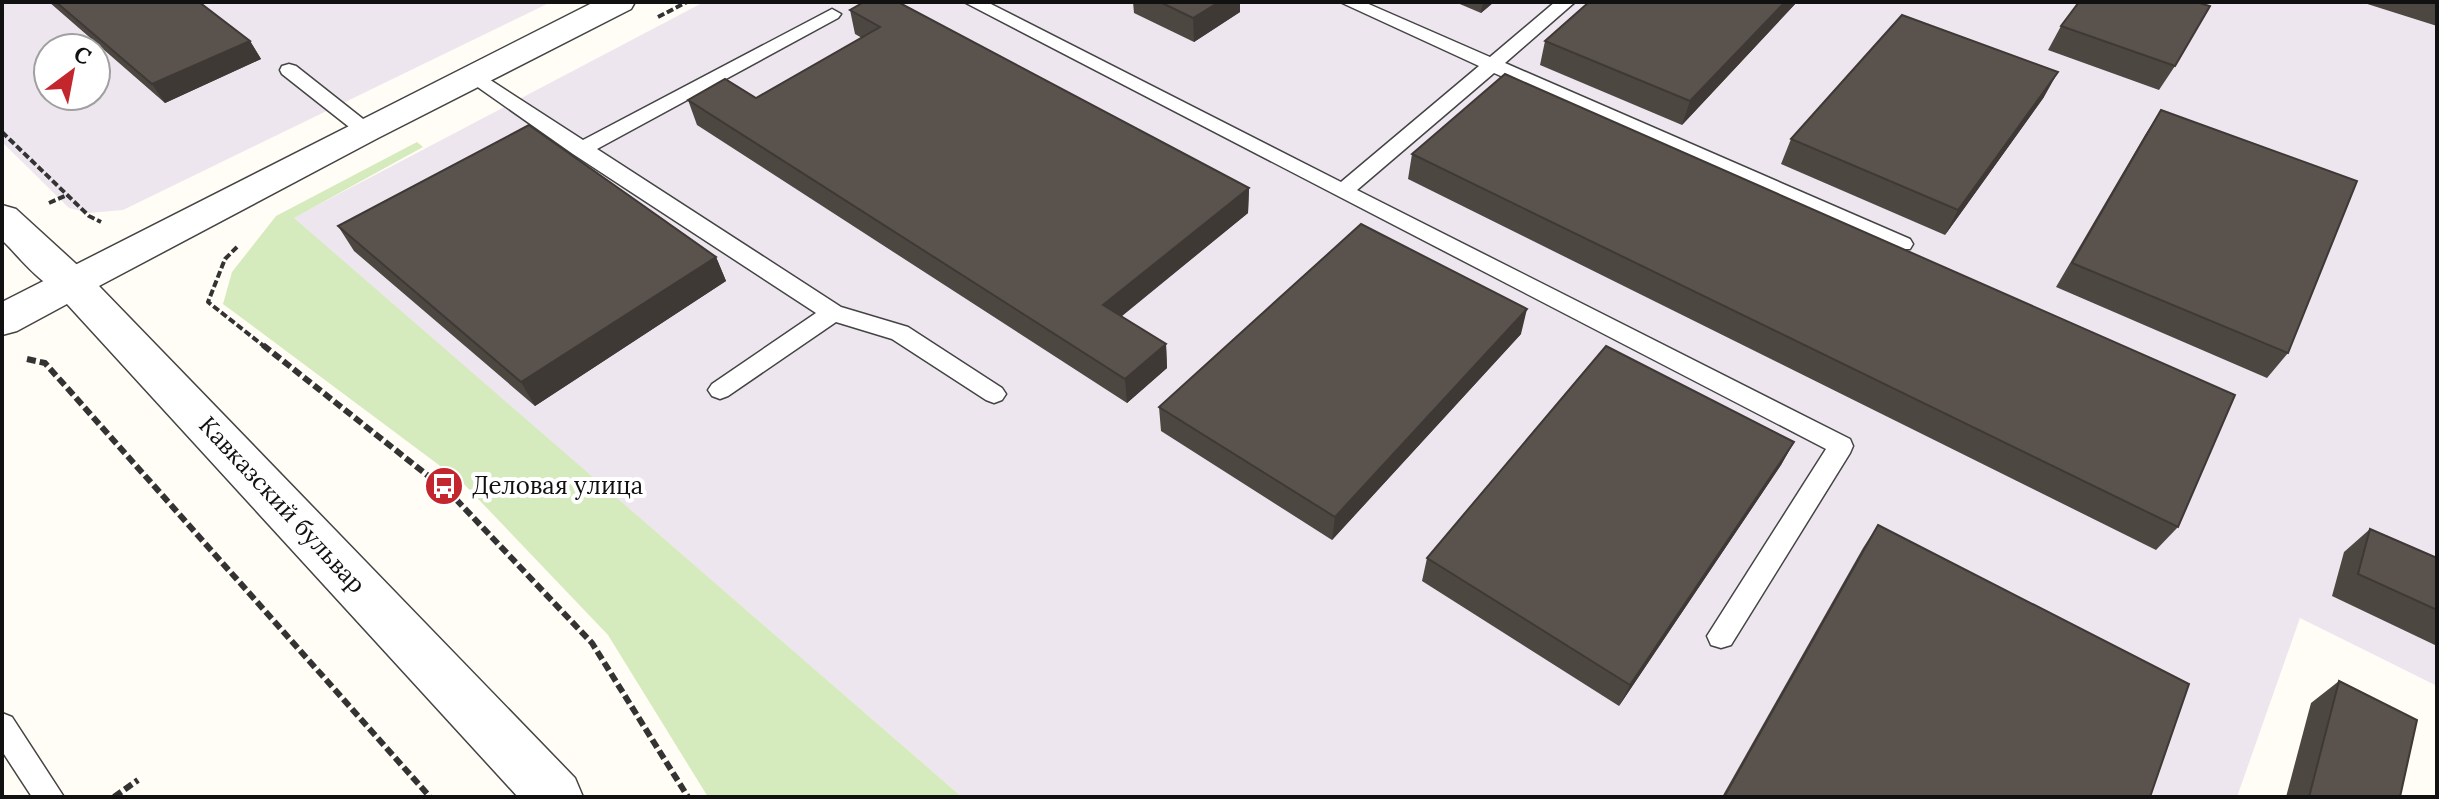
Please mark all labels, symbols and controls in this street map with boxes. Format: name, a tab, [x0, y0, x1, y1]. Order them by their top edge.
north arrow	[32, 32, 112, 112]
text: С	[69, 39, 96, 71]
street label: Кавказский бульвар	[192, 410, 372, 600]
bus stop icon: Деловая улица	[423, 465, 465, 507]
place label: Деловая улица	[472, 470, 643, 501]

